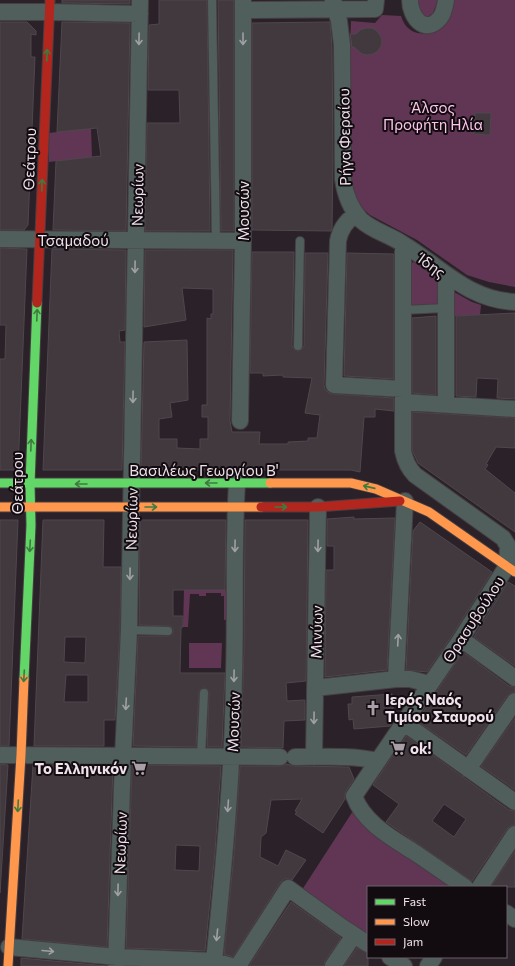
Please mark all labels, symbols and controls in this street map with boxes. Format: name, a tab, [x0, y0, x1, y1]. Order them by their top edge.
one-way arrow	[136, 32, 143, 45]
one-way arrow	[239, 32, 247, 45]
one-way arrow	[44, 49, 51, 62]
street label: Ρήγα Φεραίου	[334, 88, 354, 186]
park label: Άλσος Προφήτη Ηλία	[383, 98, 483, 133]
street label: Θεάτρου	[19, 128, 39, 190]
street label: Νεωρίων	[127, 163, 147, 226]
one-way arrow	[38, 179, 46, 192]
street label: Μουσών	[234, 181, 252, 241]
street label: Τσαμαδού	[37, 231, 109, 249]
street label: Ίδης	[413, 248, 449, 281]
one-way arrow	[131, 260, 139, 273]
one-way arrow	[33, 309, 40, 322]
one-way arrow	[129, 390, 137, 403]
one-way arrow	[28, 439, 35, 452]
street label: Θεάτρου	[8, 452, 26, 514]
street label: Βασιλέως Γεωργίου Β'	[129, 461, 279, 479]
one-way arrow	[205, 479, 218, 487]
one-way arrow	[75, 480, 88, 488]
one-way arrow	[363, 483, 376, 490]
street label: Νεωρίων	[121, 487, 141, 550]
one-way arrow	[144, 503, 157, 511]
one-way arrow	[274, 503, 287, 511]
one-way arrow	[26, 539, 34, 552]
one-way arrow	[231, 539, 239, 552]
one-way arrow	[314, 539, 322, 552]
one-way arrow	[126, 567, 134, 580]
street label: Θρασυβούλου	[438, 572, 508, 666]
street label: Μινύων	[307, 605, 325, 659]
one-way arrow	[395, 634, 402, 647]
one-way arrow	[20, 669, 28, 682]
one-way arrow	[230, 669, 238, 682]
place label: Ιερός Ναός Τιμίου Σταυρού	[385, 690, 494, 725]
street label: Μουσών	[223, 691, 243, 752]
one-way arrow	[122, 697, 129, 710]
church icon: Ιερός Ναός Τιμίου Σταυρού	[364, 699, 382, 717]
one-way arrow	[311, 711, 318, 724]
supermarket icon: ok!	[389, 739, 407, 757]
place label: ok!	[410, 739, 432, 757]
place label: Το Ελληνικόν	[34, 759, 127, 777]
supermarket icon: Το Ελληνικόν	[130, 759, 148, 777]
one-way arrow	[14, 799, 21, 812]
one-way arrow	[225, 799, 232, 812]
street label: Νεωρίων	[110, 811, 130, 874]
one-way arrow	[115, 883, 122, 896]
legend	[367, 886, 507, 958]
text: Fast	[403, 894, 426, 908]
text: Slow	[403, 914, 430, 928]
one-way arrow	[213, 928, 220, 941]
text: Jam	[403, 934, 423, 949]
one-way arrow	[41, 947, 54, 954]

